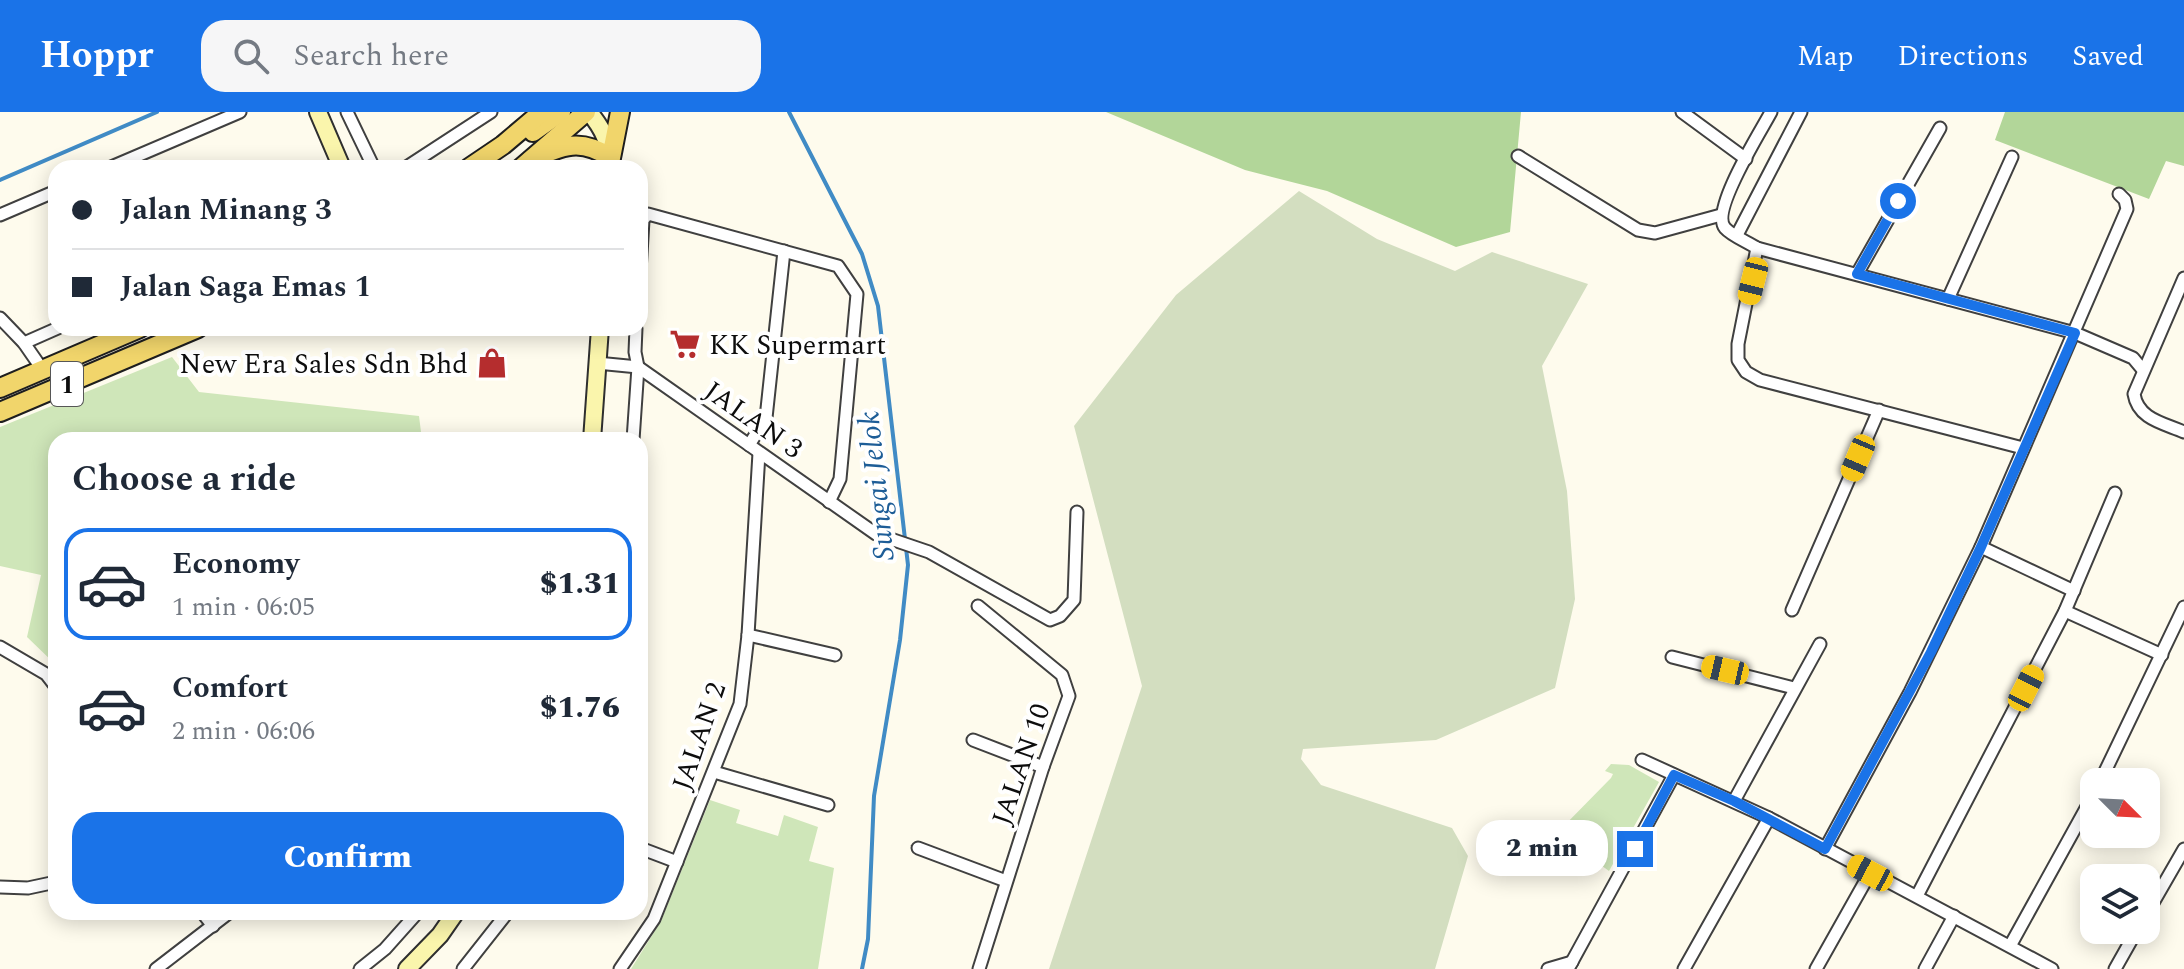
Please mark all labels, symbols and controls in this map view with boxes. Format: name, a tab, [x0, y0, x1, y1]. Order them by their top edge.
search box	[201, 20, 761, 92]
text: Hoppr	[40, 27, 153, 85]
text: Search here	[293, 33, 449, 79]
icon: search	[229, 34, 273, 78]
text: Map	[1797, 35, 1854, 78]
text: Directions	[1898, 35, 2028, 78]
text: Saved	[2072, 35, 2144, 78]
route start	[1880, 183, 1916, 219]
text: Jalan Minang 3	[120, 187, 332, 233]
car	[1736, 255, 1770, 307]
text: Jalan Saga Emas 1	[120, 264, 371, 310]
place label: KK Supermart	[709, 324, 886, 367]
supermarket icon: KK Supermart	[668, 327, 702, 361]
place label: New Era Sales Sdn Bhd	[179, 343, 468, 386]
shop icon: New Era Sales Sdn Bhd	[475, 346, 509, 380]
road number: 1	[51, 362, 83, 406]
street label: JALAN 3	[695, 370, 811, 470]
water label: Sungai Jelok	[846, 409, 908, 563]
car	[1838, 431, 1878, 485]
text: Choose a ride	[72, 452, 296, 507]
text: Economy	[172, 541, 299, 587]
icon: car	[76, 548, 148, 620]
text: $1.31	[540, 561, 620, 607]
text: 1 min · 06:05	[172, 587, 315, 627]
car	[1699, 653, 1751, 687]
car	[2004, 661, 2048, 715]
text: Comfort	[172, 665, 288, 711]
icon: car	[76, 672, 148, 744]
street label: JALAN 2	[661, 676, 738, 797]
text: $1.76	[540, 685, 620, 731]
street label: JALAN 10	[981, 698, 1062, 831]
text: 2 min · 06:06	[172, 711, 315, 751]
north arrow	[2080, 768, 2160, 848]
map controls	[2080, 768, 2160, 944]
button: Confirm	[72, 812, 624, 904]
callout: 2 min	[1475, 821, 1607, 877]
text: 2 min	[1506, 828, 1578, 868]
route end	[1617, 831, 1653, 867]
car	[1843, 851, 1897, 895]
button: layers	[2080, 864, 2160, 944]

